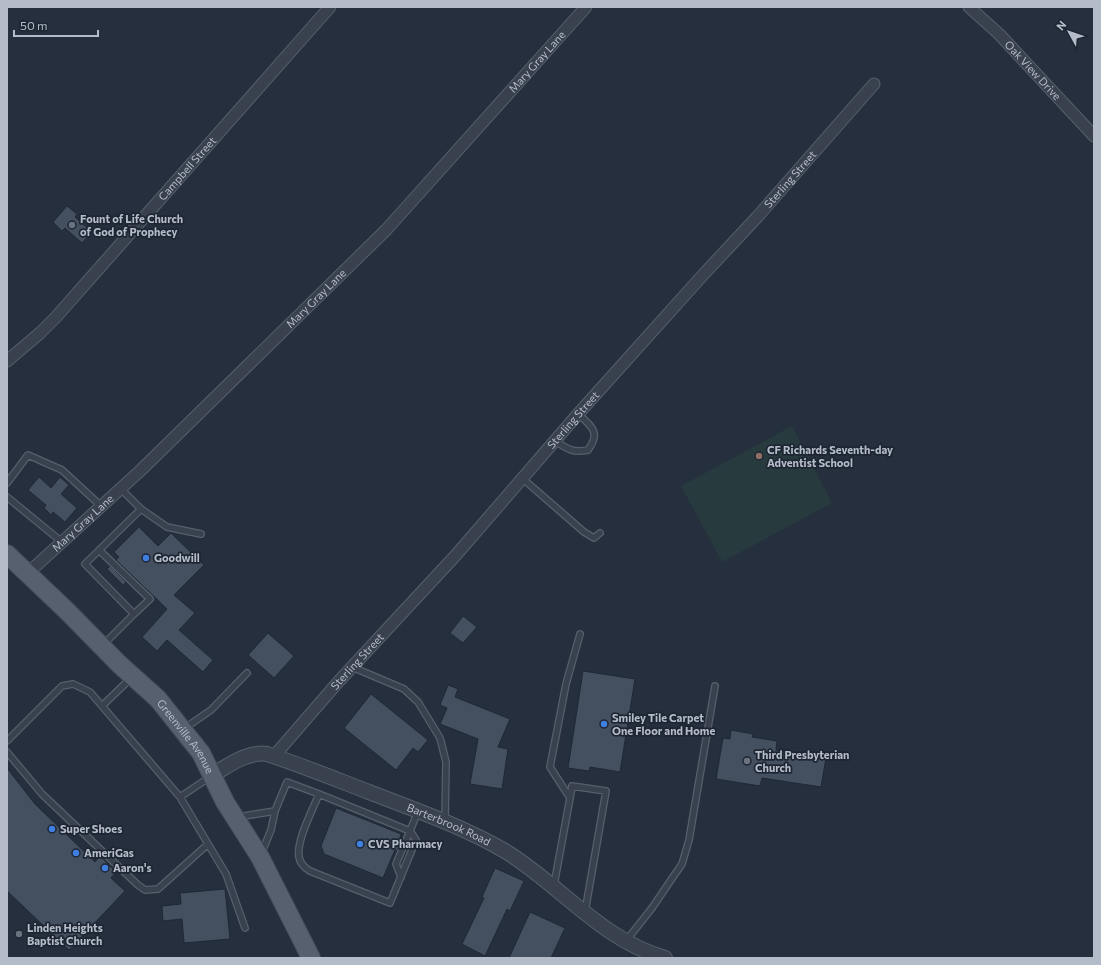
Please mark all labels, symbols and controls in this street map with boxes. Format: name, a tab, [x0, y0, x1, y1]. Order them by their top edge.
scale bar	[14, 12, 98, 38]
north arrow	[1049, 12, 1089, 52]
text: 50 m	[20, 18, 48, 32]
text: N	[1053, 18, 1069, 33]
street label: Mary Gray Lane	[506, 28, 568, 95]
street label: Oak View Drive	[1002, 38, 1064, 103]
street label: Campbell Street	[155, 133, 219, 203]
street label: Sterling Street	[761, 147, 819, 210]
place label: Fount of Life Church of God of Prophecy	[80, 212, 183, 238]
marker: Fount of Life Church of God of Prophecy	[67, 220, 77, 230]
street label: Mary Gray Lane	[283, 266, 348, 330]
street label: Sterling Street	[544, 388, 602, 451]
place label: CF Richards Seventh-day Adventist School	[767, 443, 893, 469]
marker: CF Richards Seventh-day Adventist School	[754, 451, 764, 461]
street label: Mary Gray Lane	[49, 491, 116, 554]
place label: Goodwill	[154, 551, 200, 564]
marker: Goodwill	[141, 553, 151, 563]
street label: Sterling Street	[328, 630, 386, 692]
street label: Greenville Avenue	[155, 696, 217, 776]
place label: Smiley Tile Carpet One Floor and Home	[612, 711, 715, 737]
marker: Smiley Tile Carpet One Floor and Home	[599, 719, 609, 729]
place label: Third Presbyterian Church	[755, 748, 849, 774]
marker: Third Presbyterian Church	[742, 756, 752, 766]
street label: Barterbrook Road	[405, 800, 493, 848]
place label: Super Shoes	[60, 822, 122, 835]
marker: Super Shoes	[47, 824, 57, 834]
place label: CVS Pharmacy	[368, 837, 442, 850]
marker: CVS Pharmacy	[355, 839, 365, 849]
place label: AmeriGas	[84, 846, 134, 859]
marker: AmeriGas	[71, 848, 81, 858]
place label: Aaron's	[113, 861, 152, 874]
marker: Aaron's	[100, 863, 110, 873]
place label: Linden Heights Baptist Church	[27, 921, 103, 947]
marker: Linden Heights Baptist Church	[14, 929, 24, 939]

